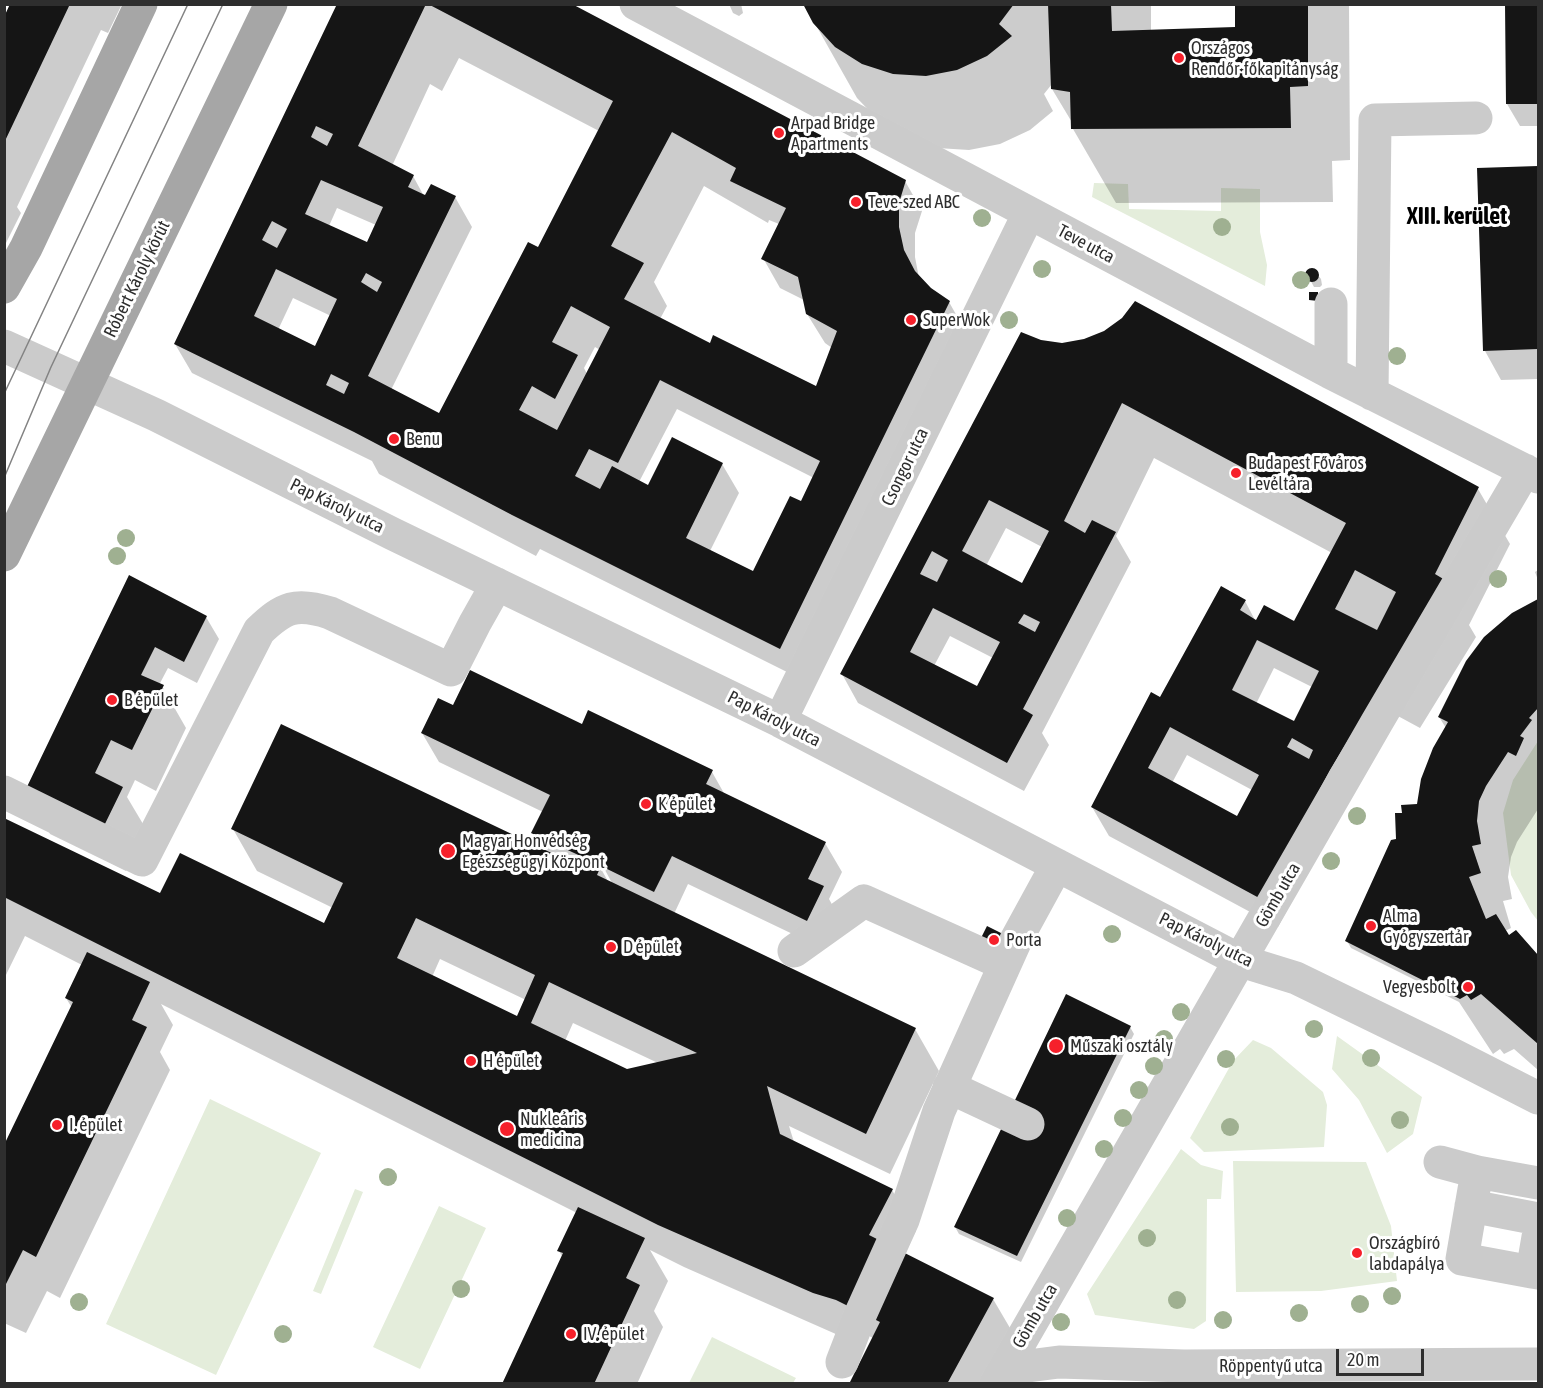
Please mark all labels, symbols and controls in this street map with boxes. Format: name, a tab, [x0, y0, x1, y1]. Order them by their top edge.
place label: Országos Rendőr-főkapitányság	[1191, 37, 1338, 80]
marker: Országos Rendőr-főkapitányság	[1172, 51, 1186, 65]
place label: Arpad Bridge Apartments	[791, 112, 875, 154]
marker: Arpad Bridge Apartments	[772, 126, 786, 140]
place label: Teve-szed ABC	[868, 191, 960, 213]
marker: Teve-szed ABC	[849, 195, 863, 209]
district label: XIII. kerület	[1407, 202, 1507, 230]
street label: Róbert Károly körút	[99, 217, 175, 341]
street label: Teve utca	[1054, 220, 1118, 268]
place label: SuperWok	[923, 309, 990, 331]
marker: SuperWok	[904, 313, 918, 327]
street label: Csongor utca	[877, 425, 933, 509]
place label: Benu	[406, 428, 440, 450]
marker: Benu	[387, 432, 401, 446]
place label: Budapest Főváros Levéltára	[1248, 452, 1364, 494]
marker: Budapest Főváros Levéltára	[1229, 466, 1243, 480]
street label: Pap Károly utca	[287, 474, 387, 538]
street label: Pap Károly utca	[724, 686, 824, 752]
place label: B épület	[124, 689, 178, 711]
marker: B épület	[105, 693, 119, 707]
place label: K épület	[658, 793, 713, 815]
marker: K épület	[639, 797, 653, 811]
place label: Magyar Honvédség Egészségügyi Központ	[462, 830, 605, 872]
marker: Magyar Honvédség Egészségügyi Központ	[439, 842, 457, 860]
street label: Gömb utca	[1251, 859, 1305, 931]
place label: Alma Gyógyszertár	[1383, 905, 1468, 948]
street label: Pap Károly utca	[1156, 908, 1256, 972]
marker: Alma Gyógyszertár	[1364, 919, 1378, 933]
place label: Porta	[1006, 929, 1042, 951]
marker: Porta	[987, 933, 1001, 947]
place label: D épület	[623, 936, 679, 958]
marker: D épület	[604, 940, 618, 954]
place label: Vegyesbolt	[1383, 976, 1456, 998]
marker: Vegyesbolt	[1461, 980, 1475, 994]
place label: Műszaki osztály	[1070, 1035, 1173, 1057]
marker: Műszaki osztály	[1047, 1037, 1065, 1055]
place label: H épület	[483, 1050, 539, 1072]
marker: H épület	[464, 1054, 478, 1068]
place label: Nukleáris medicina	[520, 1108, 584, 1150]
place label: I. épület	[69, 1114, 123, 1136]
marker: I. épület	[50, 1118, 64, 1132]
marker: Nukleáris medicina	[498, 1120, 516, 1138]
place label: Országbíró labdapálya	[1369, 1232, 1445, 1274]
marker: Országbíró labdapálya	[1350, 1246, 1364, 1260]
street label: Gömb utca	[1008, 1280, 1062, 1352]
place label: IV. épület	[583, 1323, 645, 1345]
marker: IV. épület	[564, 1327, 578, 1341]
scale bar	[1339, 1337, 1428, 1375]
text: 20 m	[1347, 1349, 1379, 1370]
street label: Röppentyű utca	[1219, 1355, 1323, 1377]

